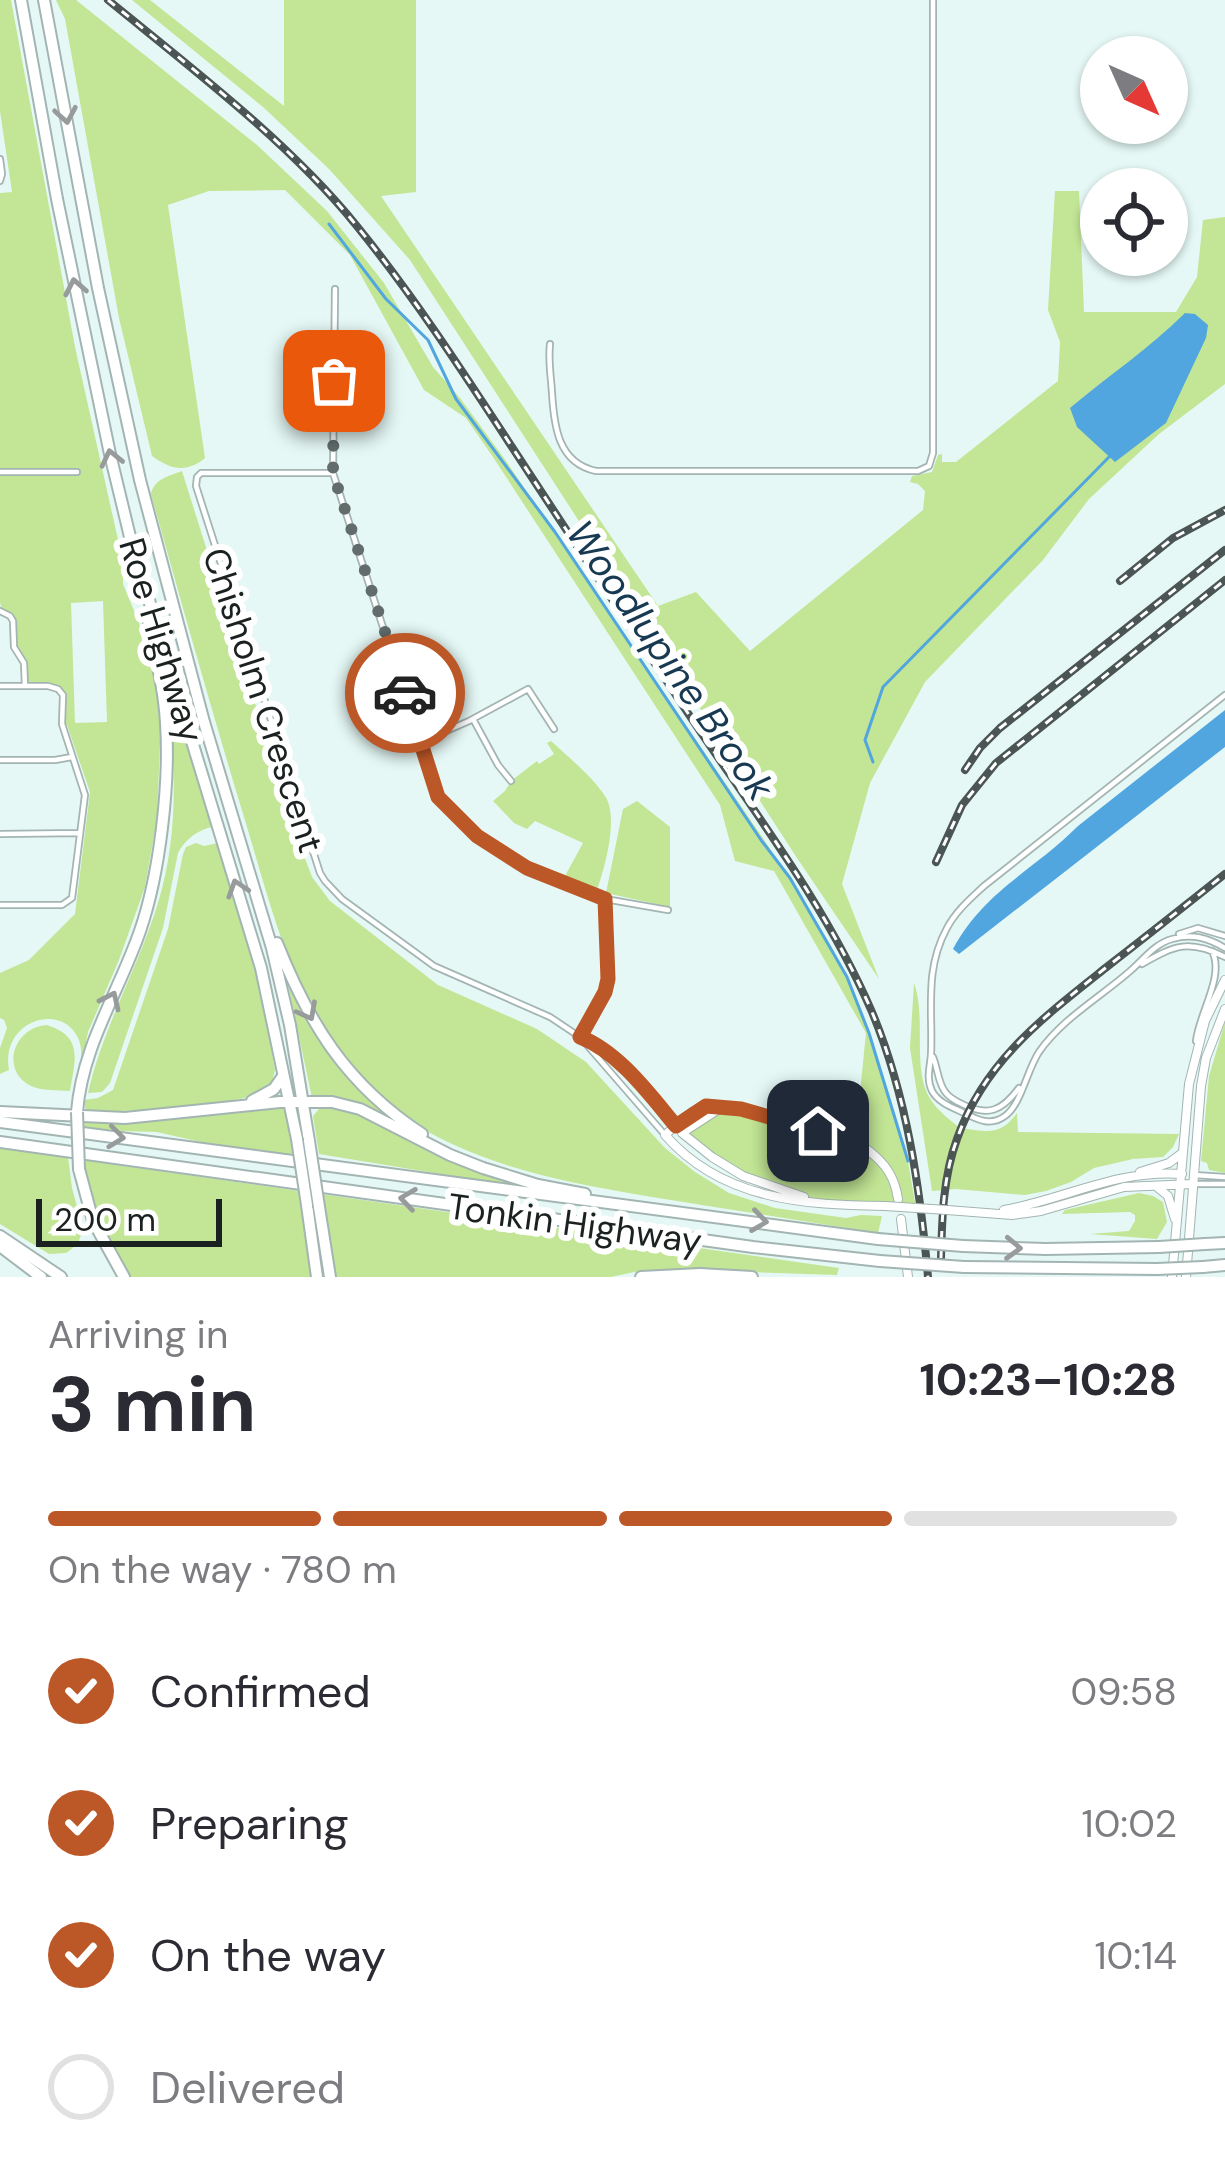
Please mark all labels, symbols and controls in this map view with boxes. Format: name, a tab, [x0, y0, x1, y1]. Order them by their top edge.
north arrow	[1080, 36, 1188, 144]
map controls	[1080, 36, 1188, 276]
one-way arrow	[52, 105, 77, 125]
button: locate	[1080, 168, 1188, 276]
one-way arrow	[63, 277, 89, 297]
pin	[283, 330, 385, 432]
icon: bag	[301, 348, 367, 414]
one-way arrow	[100, 448, 125, 469]
water label: Woodlupine Brook	[555, 510, 786, 810]
street label: Roe Highway	[108, 532, 215, 748]
street label: Chisholm Crescent	[192, 542, 335, 859]
courier	[345, 633, 465, 753]
icon: car	[372, 660, 438, 726]
one-way arrow	[227, 878, 252, 899]
one-way arrow	[97, 991, 120, 1012]
one-way arrow	[294, 999, 317, 1020]
pin	[767, 1080, 869, 1182]
icon: home	[785, 1098, 851, 1164]
one-way arrow	[106, 1123, 126, 1149]
street label: Tonkin Highway	[445, 1182, 705, 1265]
one-way arrow	[398, 1187, 417, 1213]
scale bar	[36, 1193, 222, 1246]
text: 200 m	[54, 1198, 156, 1241]
one-way arrow	[750, 1208, 769, 1234]
one-way arrow	[1004, 1234, 1023, 1260]
text: Arriving in	[48, 1309, 228, 1360]
text: 10:23–10:28	[919, 1350, 1177, 1409]
text: 3 min	[48, 1354, 256, 1455]
text: On the way · 780 m	[48, 1544, 397, 1595]
icon: check	[48, 1658, 114, 1724]
text: Confirmed	[150, 1662, 371, 1721]
text: 09:58	[1070, 1666, 1177, 1717]
icon: check	[48, 1790, 114, 1856]
text: Preparing	[150, 1794, 349, 1853]
text: 10:02	[1082, 1798, 1177, 1849]
icon: check	[48, 1922, 114, 1988]
text: On the way	[150, 1926, 386, 1985]
text: 10:14	[1094, 1930, 1177, 1981]
text: Delivered	[150, 2058, 345, 2117]

